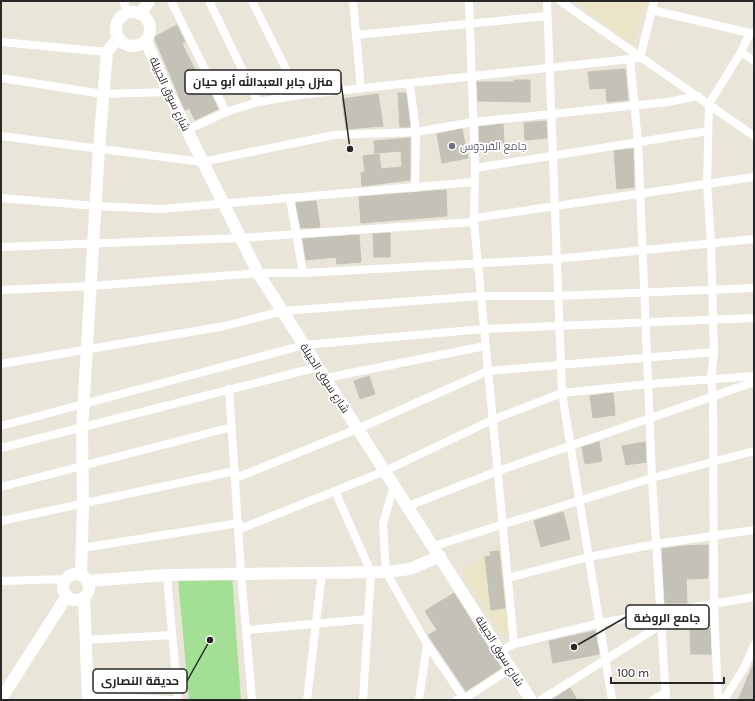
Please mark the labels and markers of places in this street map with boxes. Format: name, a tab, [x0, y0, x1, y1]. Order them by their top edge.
callout: منزل جابر العبدالله أبو حيان	[185, 70, 341, 94]
place label: جامع الفردوس	[460, 140, 527, 154]
marker: جامع الفردوس	[447, 141, 457, 151]
callout: جامع الروضة	[626, 605, 709, 629]
callout: حديقة النصارى	[93, 669, 187, 693]

